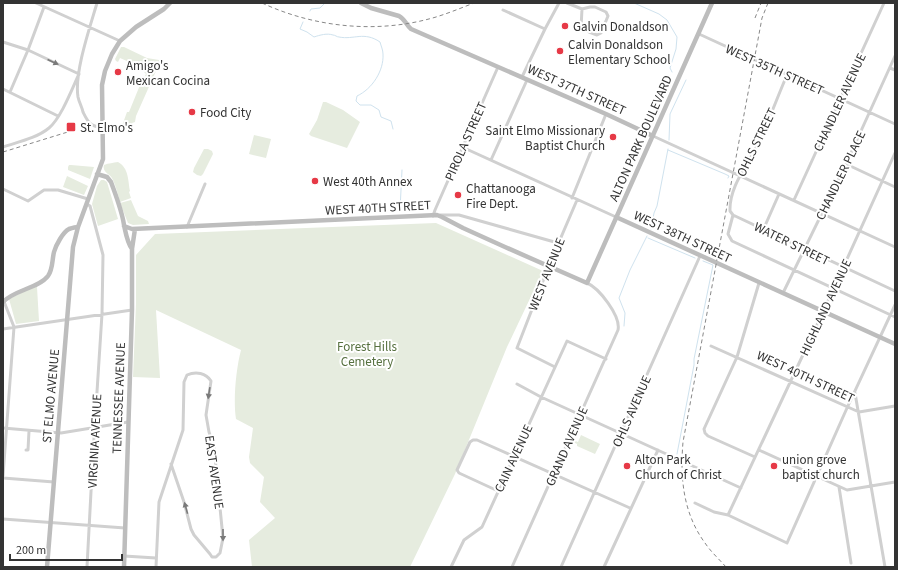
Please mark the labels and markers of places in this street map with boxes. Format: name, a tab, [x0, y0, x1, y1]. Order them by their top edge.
place label: Galvin Donaldson	[573, 18, 669, 36]
marker: Galvin Donaldson	[560, 21, 570, 31]
place label: Calvin Donaldson Elementary School	[568, 36, 670, 69]
marker: Calvin Donaldson Elementary School	[555, 46, 565, 56]
place label: Amigo's Mexican Cocina	[126, 57, 210, 90]
marker: Amigo's Mexican Cocina	[113, 67, 123, 77]
place label: Food City	[200, 104, 251, 122]
marker: Food City	[187, 107, 197, 117]
place label: St. Elmo's	[80, 119, 134, 137]
marker: St. Elmo's	[65, 121, 77, 133]
place label: Saint Elmo Missionary Baptist Church	[485, 122, 605, 155]
marker: Saint Elmo Missionary Baptist Church	[608, 132, 618, 142]
place label: West 40th Annex	[323, 173, 412, 191]
marker: West 40th Annex	[310, 176, 320, 186]
place label: Chattanooga Fire Dept.	[466, 180, 536, 213]
marker: Chattanooga Fire Dept.	[453, 190, 463, 200]
place label: Alton Park Church of Christ	[635, 451, 722, 484]
place label: union grove baptist church	[782, 451, 860, 484]
marker: Alton Park Church of Christ	[622, 461, 632, 471]
marker: union grove baptist church	[769, 461, 779, 471]

